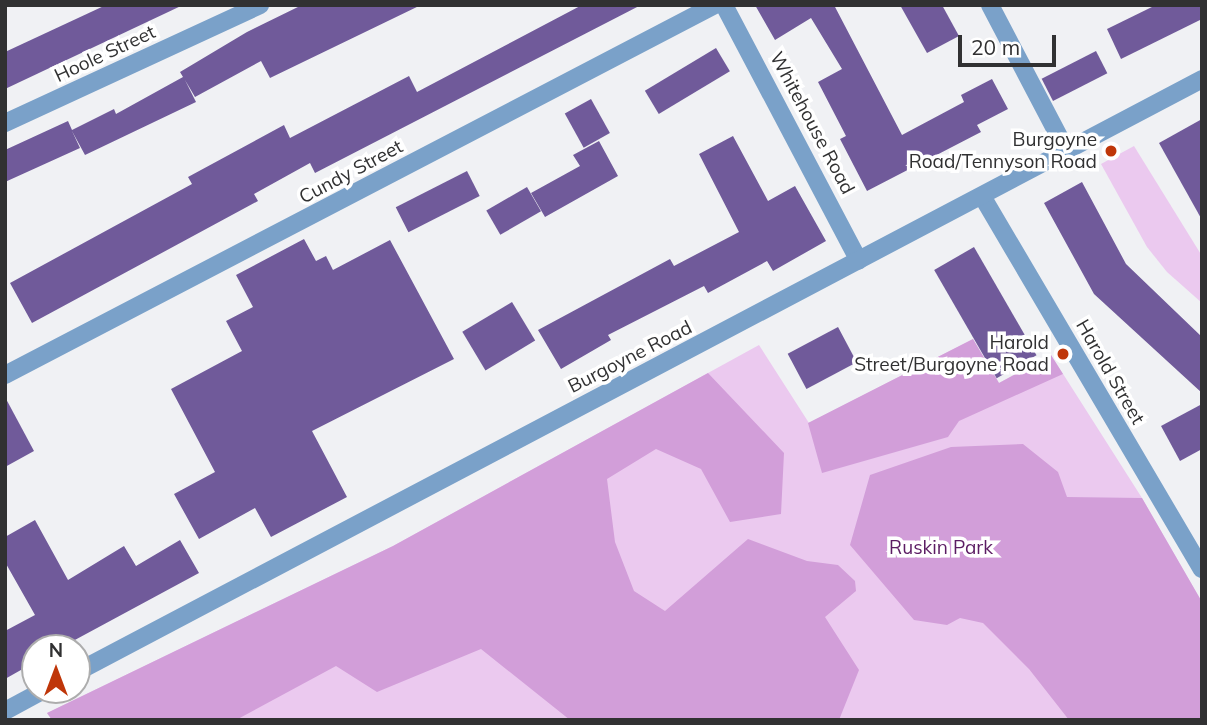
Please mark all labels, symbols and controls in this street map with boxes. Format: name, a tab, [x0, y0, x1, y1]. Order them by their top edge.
street label: Hoole Street	[51, 21, 159, 87]
scale bar	[962, 21, 1060, 65]
text: 20 m	[971, 34, 1020, 60]
street label: Whitehouse Road	[765, 48, 859, 198]
place label: Burgoyne Road/Tennyson Road	[909, 129, 1097, 173]
street label: Cundy Street	[295, 135, 407, 209]
marker: Burgoyne Road/Tennyson Road	[1103, 143, 1119, 159]
street label: Burgoyne Road	[564, 316, 696, 398]
street label: Harold Street	[1071, 316, 1149, 428]
place label: Harold Street/Burgoyne Road	[854, 332, 1049, 376]
marker: Harold Street/Burgoyne Road	[1055, 346, 1071, 362]
park label: Ruskin Park	[889, 537, 993, 559]
north arrow	[21, 634, 91, 704]
text: N	[49, 638, 63, 662]

